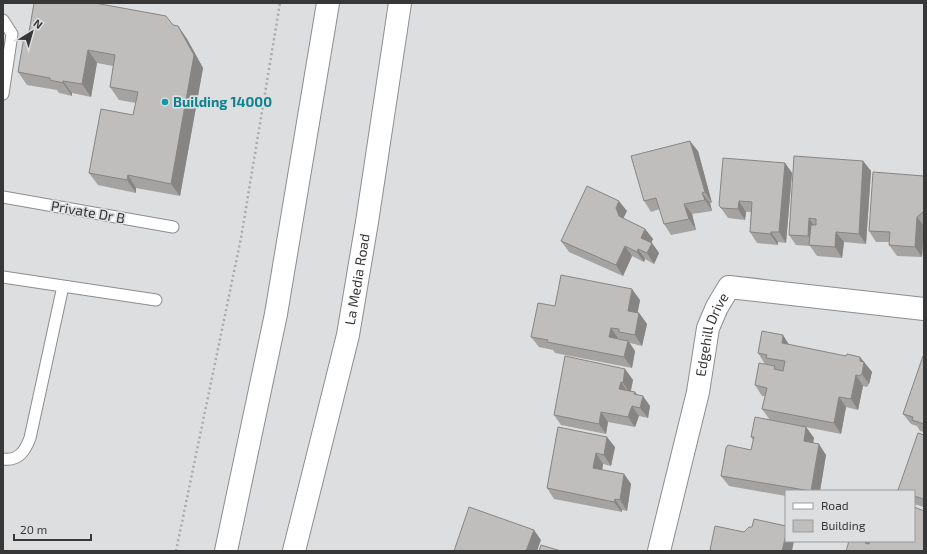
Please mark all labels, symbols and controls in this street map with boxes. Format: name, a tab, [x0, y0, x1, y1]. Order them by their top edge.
north arrow	[12, 12, 52, 52]
text: N	[31, 16, 45, 31]
place label: Building 14000	[173, 93, 272, 110]
marker: Building 14000	[160, 97, 170, 107]
street label: Private Dr B	[50, 197, 126, 226]
street label: La Media Road	[341, 232, 373, 326]
street label: Edgehill Drive	[692, 289, 732, 378]
legend	[785, 490, 915, 542]
text: Road	[821, 498, 849, 512]
scale bar	[14, 516, 91, 542]
text: Building	[821, 518, 866, 532]
text: 20 m	[20, 522, 47, 536]

